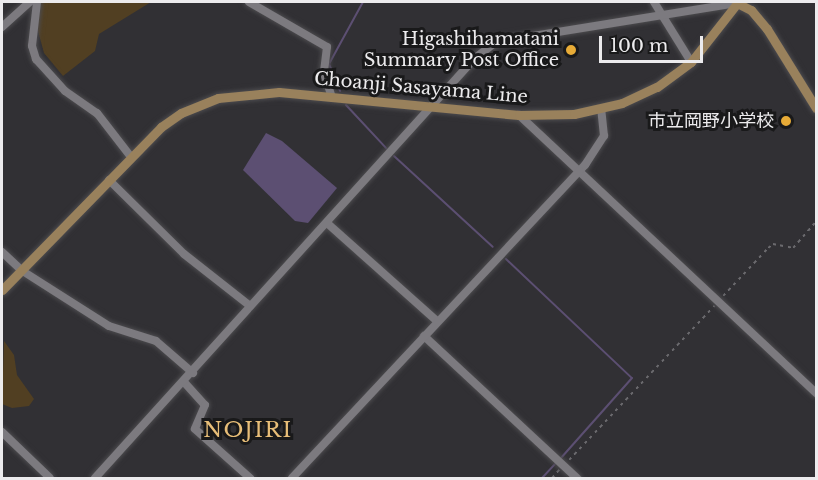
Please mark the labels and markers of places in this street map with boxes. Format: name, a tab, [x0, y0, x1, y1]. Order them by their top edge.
place label: Higashihamatani Summary Post Office	[363, 29, 559, 72]
marker: Higashihamatani Summary Post Office	[564, 43, 578, 57]
place label: 市立岡野小学校	[648, 110, 774, 132]
marker: 市立岡野小学校	[779, 114, 793, 128]

